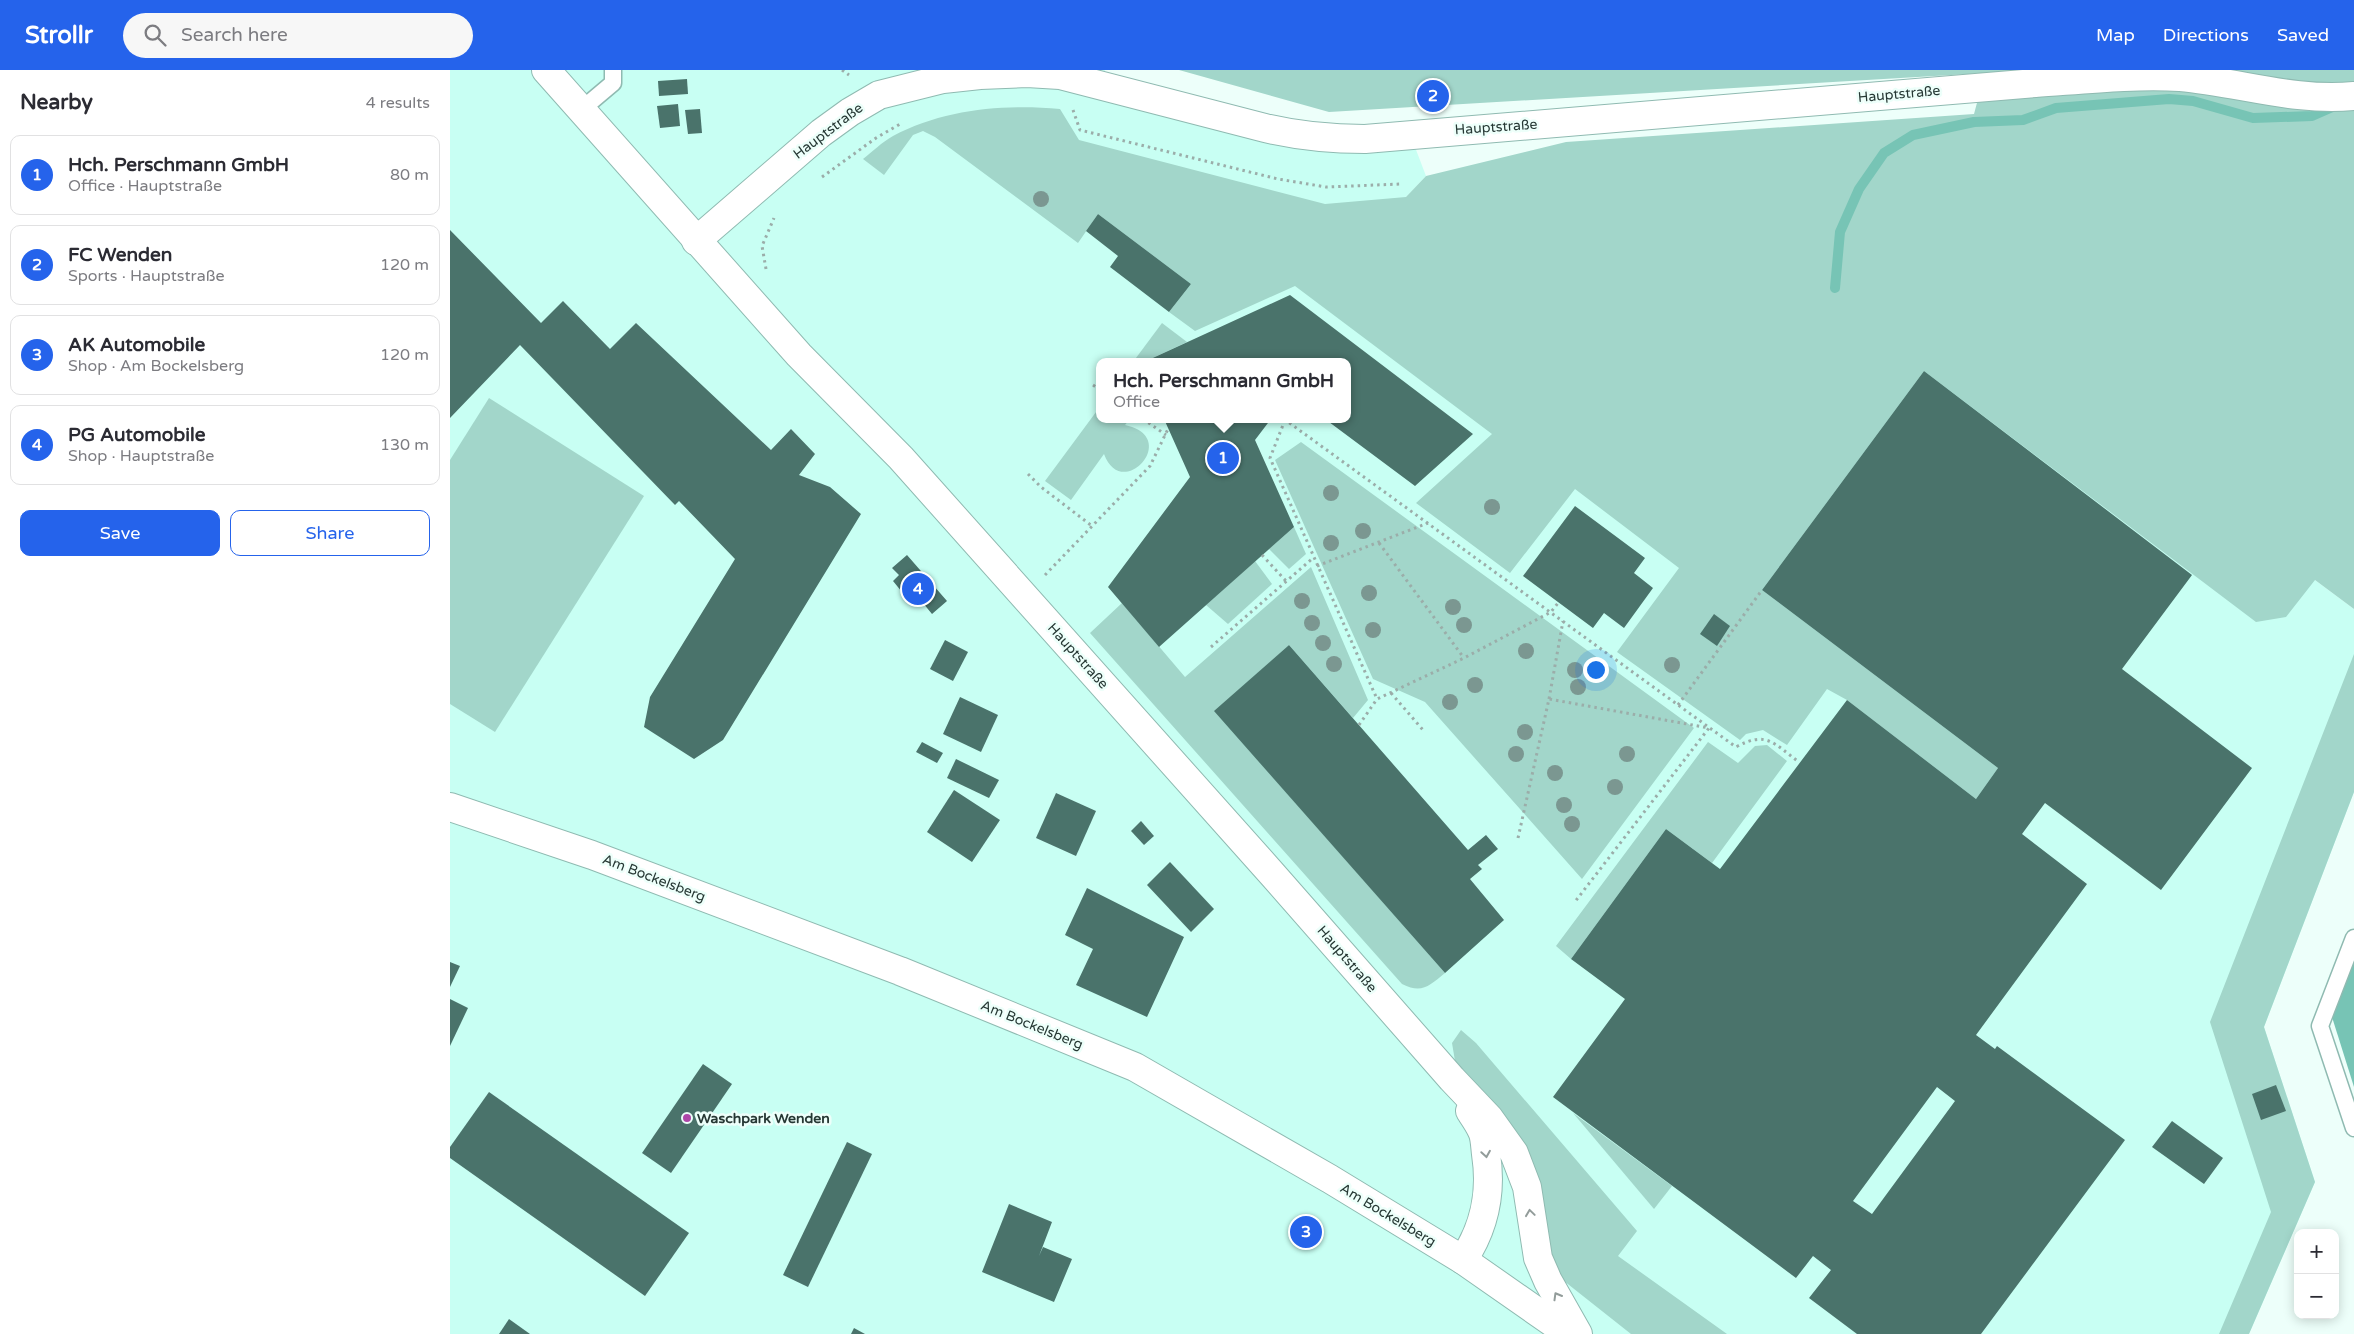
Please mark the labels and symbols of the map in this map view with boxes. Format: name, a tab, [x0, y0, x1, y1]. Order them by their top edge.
pin: 2	[1417, 77, 1449, 115]
street label: Hauptstraße	[1857, 82, 1941, 106]
street label: Hauptstraße	[790, 99, 866, 163]
street label: Hauptstraße	[1454, 116, 1538, 138]
pin: 1	[1207, 439, 1239, 477]
pin: 4	[902, 570, 934, 608]
street label: Hauptstraße	[1044, 620, 1112, 692]
your location	[1583, 657, 1609, 683]
street label: Am Bockelsberg	[600, 851, 708, 905]
street label: Hauptstraße	[1313, 922, 1381, 996]
street label: Am Bockelsberg	[978, 997, 1086, 1053]
place label: Waschpark Wenden	[697, 1110, 830, 1127]
marker: Waschpark Wenden	[681, 1112, 693, 1124]
one-way arrow	[1480, 1151, 1491, 1159]
street label: Am Bockelsberg	[1337, 1180, 1439, 1250]
one-way arrow	[1526, 1209, 1536, 1218]
pin: 3	[1290, 1213, 1322, 1251]
one-way arrow	[1553, 1293, 1563, 1302]

